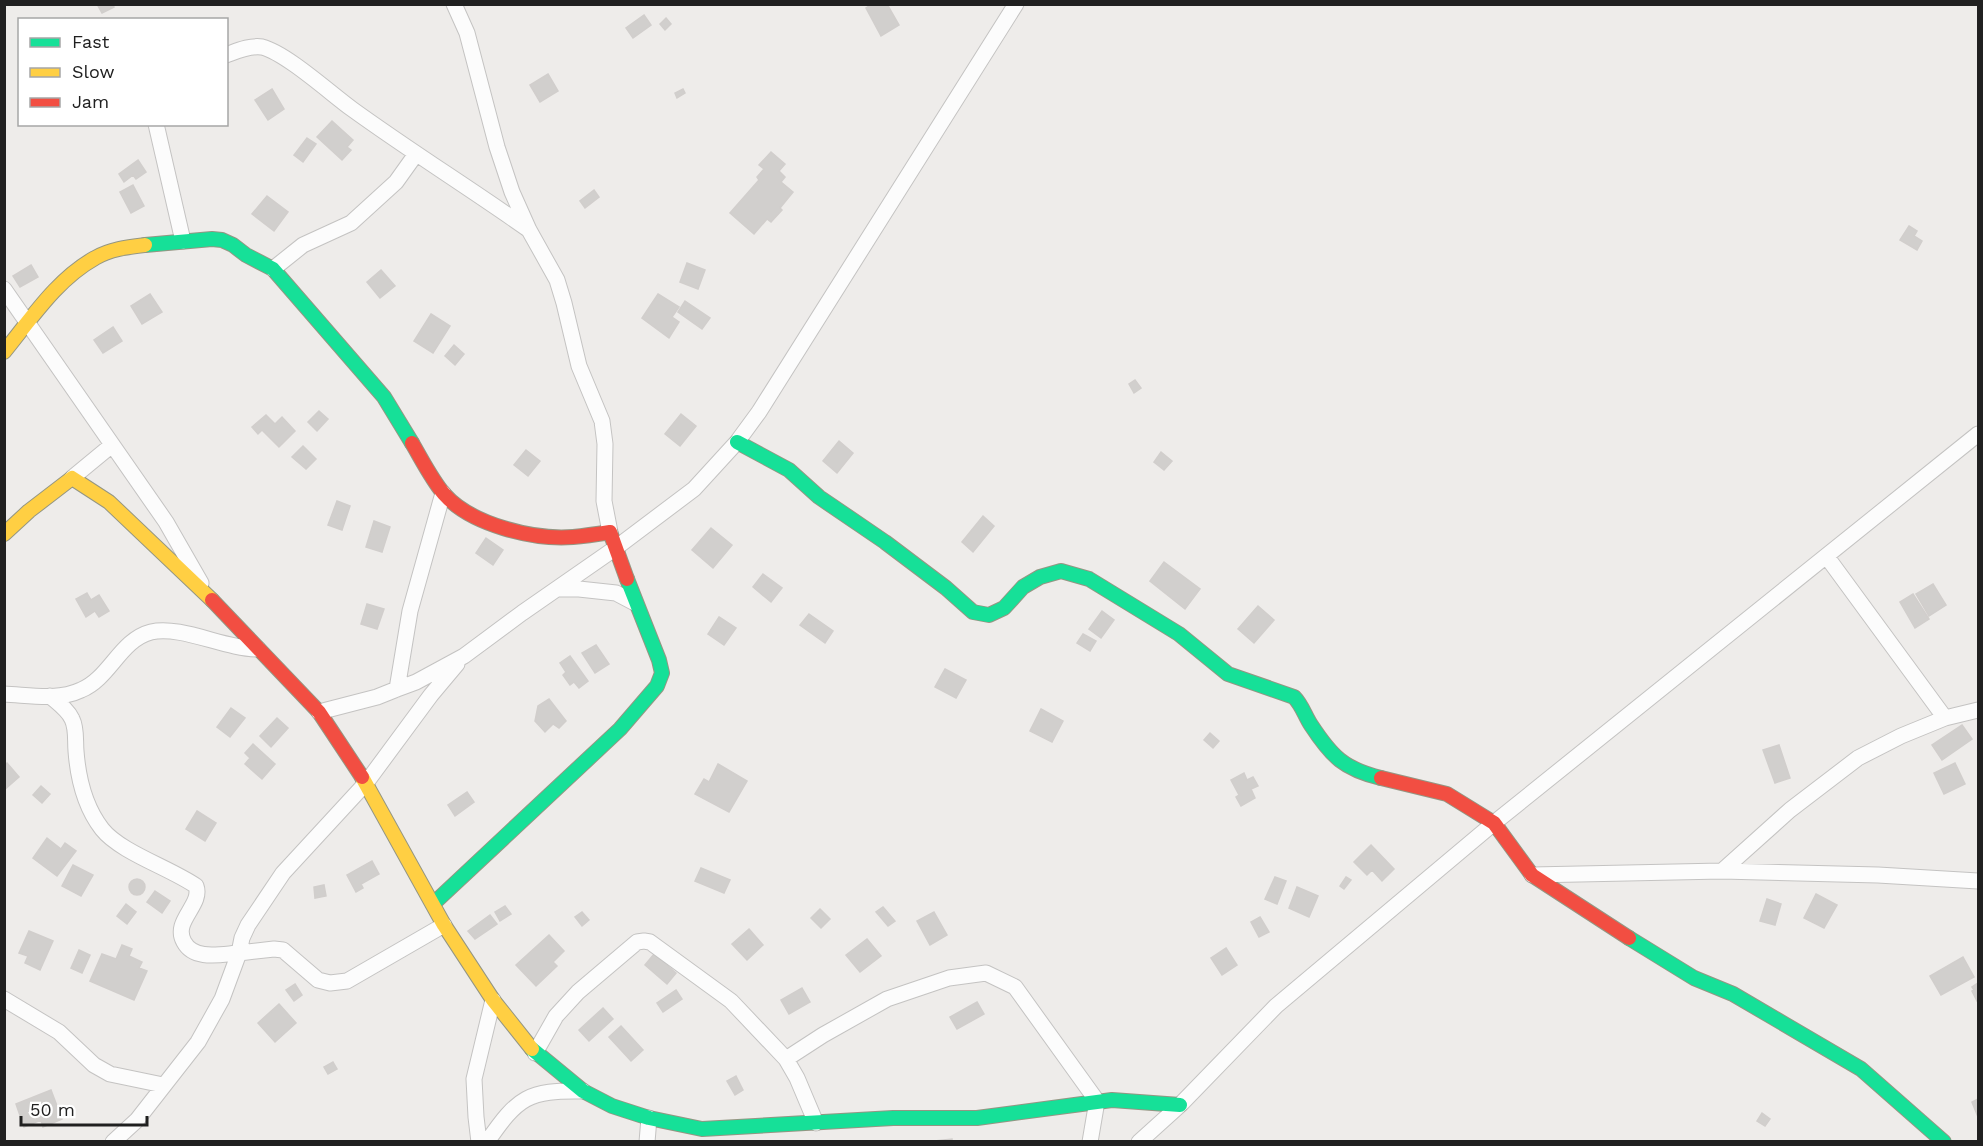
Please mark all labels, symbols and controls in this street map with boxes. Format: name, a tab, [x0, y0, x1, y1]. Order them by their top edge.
legend	[18, 18, 228, 126]
text: Fast	[72, 31, 110, 52]
text: Slow	[72, 61, 115, 82]
text: Jam	[72, 91, 109, 112]
scale bar	[21, 1089, 147, 1127]
text: 50 m	[30, 1099, 75, 1120]

